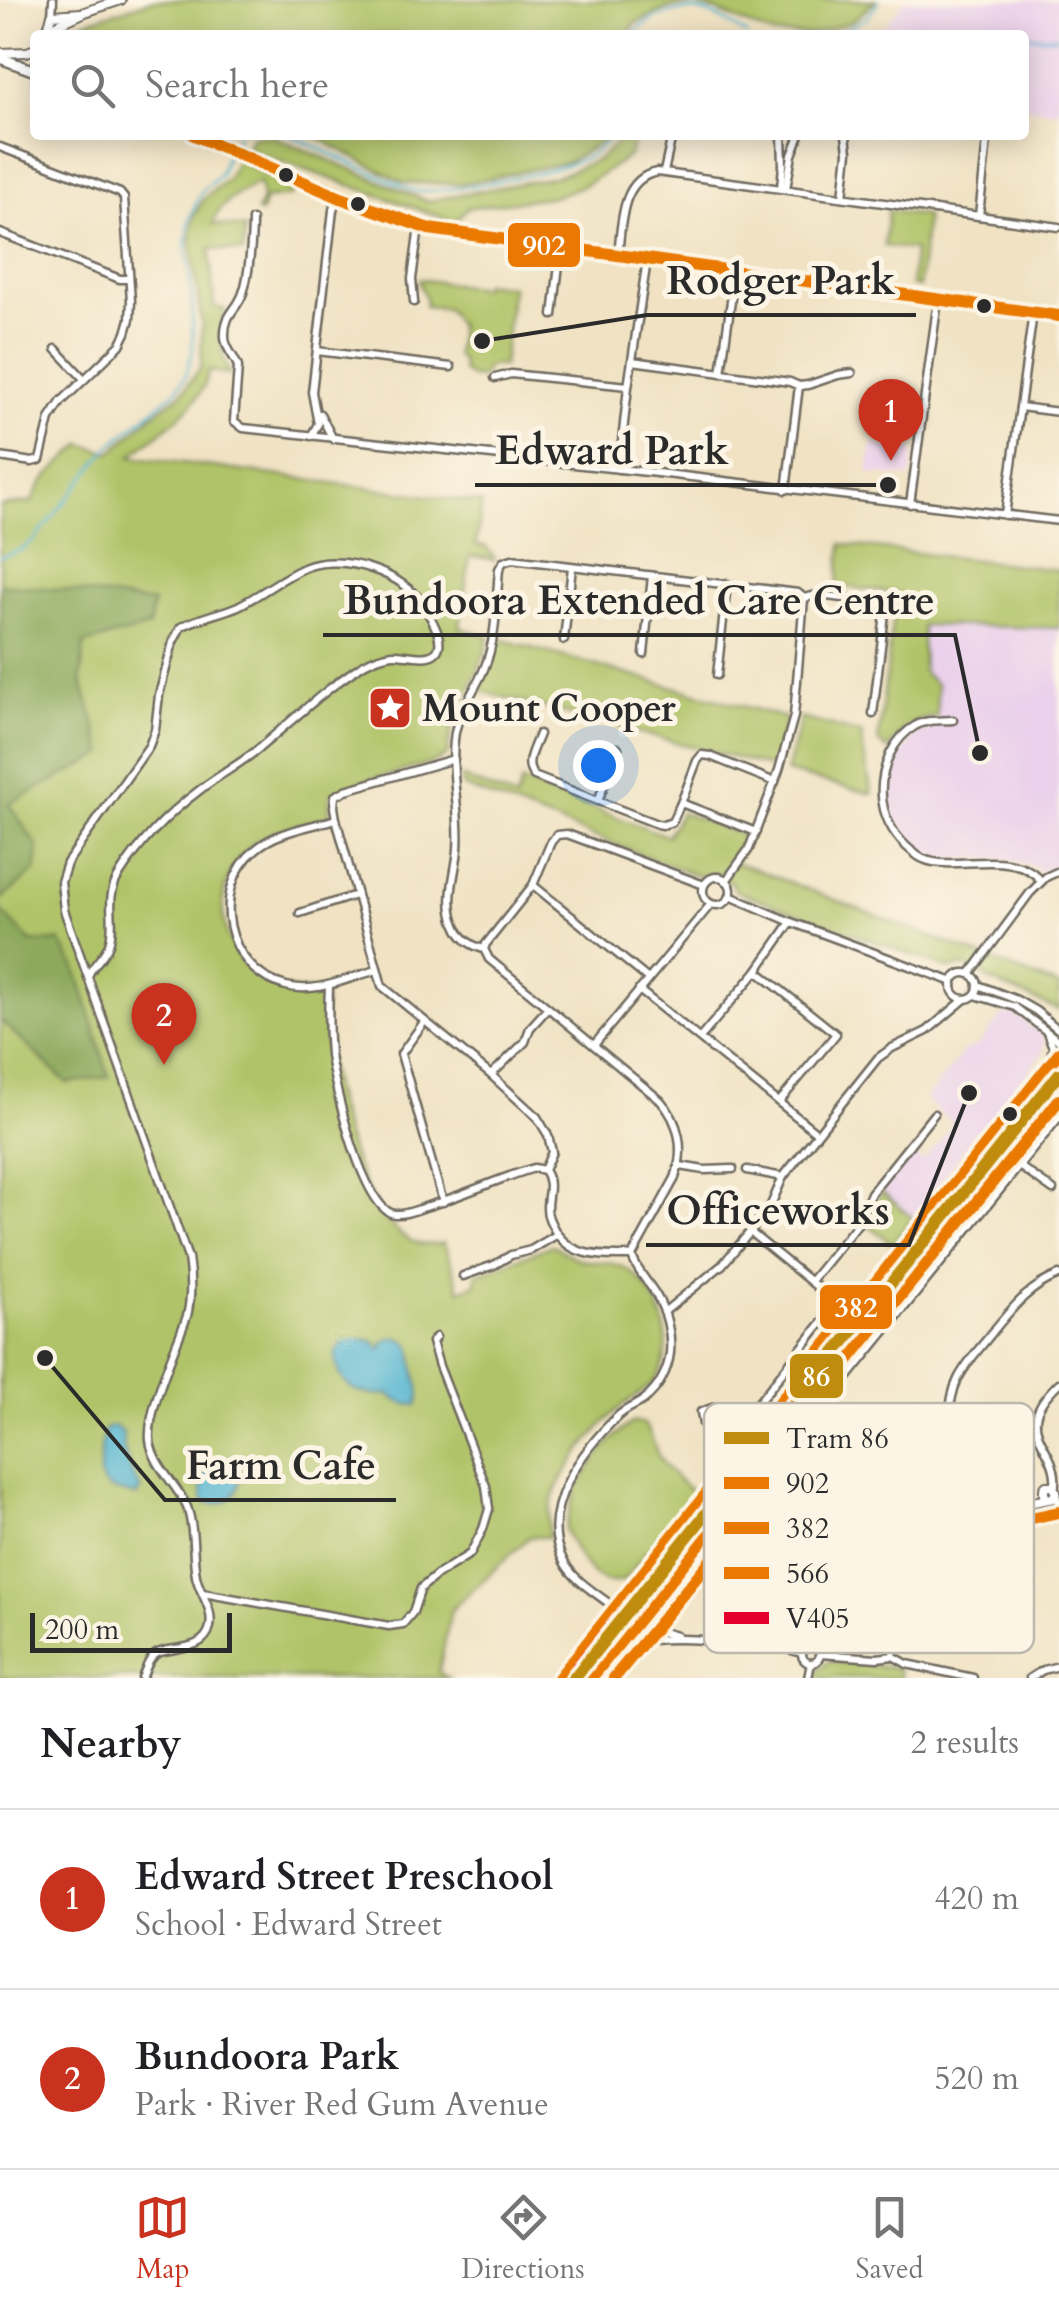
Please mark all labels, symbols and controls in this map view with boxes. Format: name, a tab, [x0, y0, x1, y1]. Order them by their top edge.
search box	[30, 30, 1029, 140]
icon: search	[65, 58, 120, 113]
text: Search here	[145, 59, 329, 111]
unlabelled marker	[276, 165, 296, 185]
unlabelled marker	[348, 194, 368, 214]
line badge: 902	[506, 221, 582, 269]
text: 902	[522, 227, 566, 265]
callout: Rodger Park	[647, 245, 916, 315]
text: Rodger Park	[667, 254, 895, 309]
unlabelled marker	[974, 296, 994, 316]
pin: 1	[858, 378, 924, 461]
callout: Edward Park	[475, 415, 748, 485]
text: Edward Park	[495, 424, 729, 479]
callout: Bundoora Extended Care Centre	[323, 565, 955, 635]
text: Bundoora Extended Care Centre	[343, 574, 935, 629]
place label: Mount Cooper	[422, 683, 677, 735]
place icon: Mount Cooper	[367, 685, 413, 731]
your location	[573, 740, 624, 791]
pin: 2	[132, 982, 196, 1065]
unlabelled marker	[1000, 1104, 1020, 1124]
callout: Officeworks	[646, 1175, 909, 1245]
text: Officeworks	[666, 1184, 890, 1239]
line badge: 382	[818, 1283, 894, 1331]
text: 382	[834, 1289, 878, 1327]
line badge: 86	[788, 1352, 845, 1400]
text: 86	[802, 1358, 830, 1396]
legend	[704, 1403, 1034, 1653]
text: Tram 86	[786, 1420, 889, 1458]
callout: Farm Cafe	[165, 1430, 396, 1500]
text: Farm Cafe	[186, 1439, 376, 1494]
text: 902	[786, 1465, 829, 1503]
text: 382	[786, 1510, 829, 1548]
text: 566	[786, 1555, 829, 1593]
text: V405	[786, 1600, 850, 1638]
scale bar	[30, 1608, 232, 1652]
text: 200 m	[45, 1611, 119, 1649]
text: Nearby	[40, 1715, 182, 1772]
text: 2 results	[911, 1721, 1019, 1765]
text: Edward Street Preschool	[135, 1851, 553, 1903]
text: 1	[64, 1877, 81, 1921]
text: 420 m	[934, 1877, 1019, 1921]
text: School · Edward Street	[135, 1903, 442, 1947]
text: Bundoora Park	[135, 2031, 399, 2083]
text: 2	[64, 2057, 81, 2101]
text: 520 m	[934, 2057, 1019, 2101]
text: Park · River Red Gum Avenue	[135, 2083, 549, 2127]
tab: Map	[135, 2190, 190, 2288]
tab: Directions	[461, 2190, 585, 2288]
tab: Saved	[856, 2190, 924, 2288]

